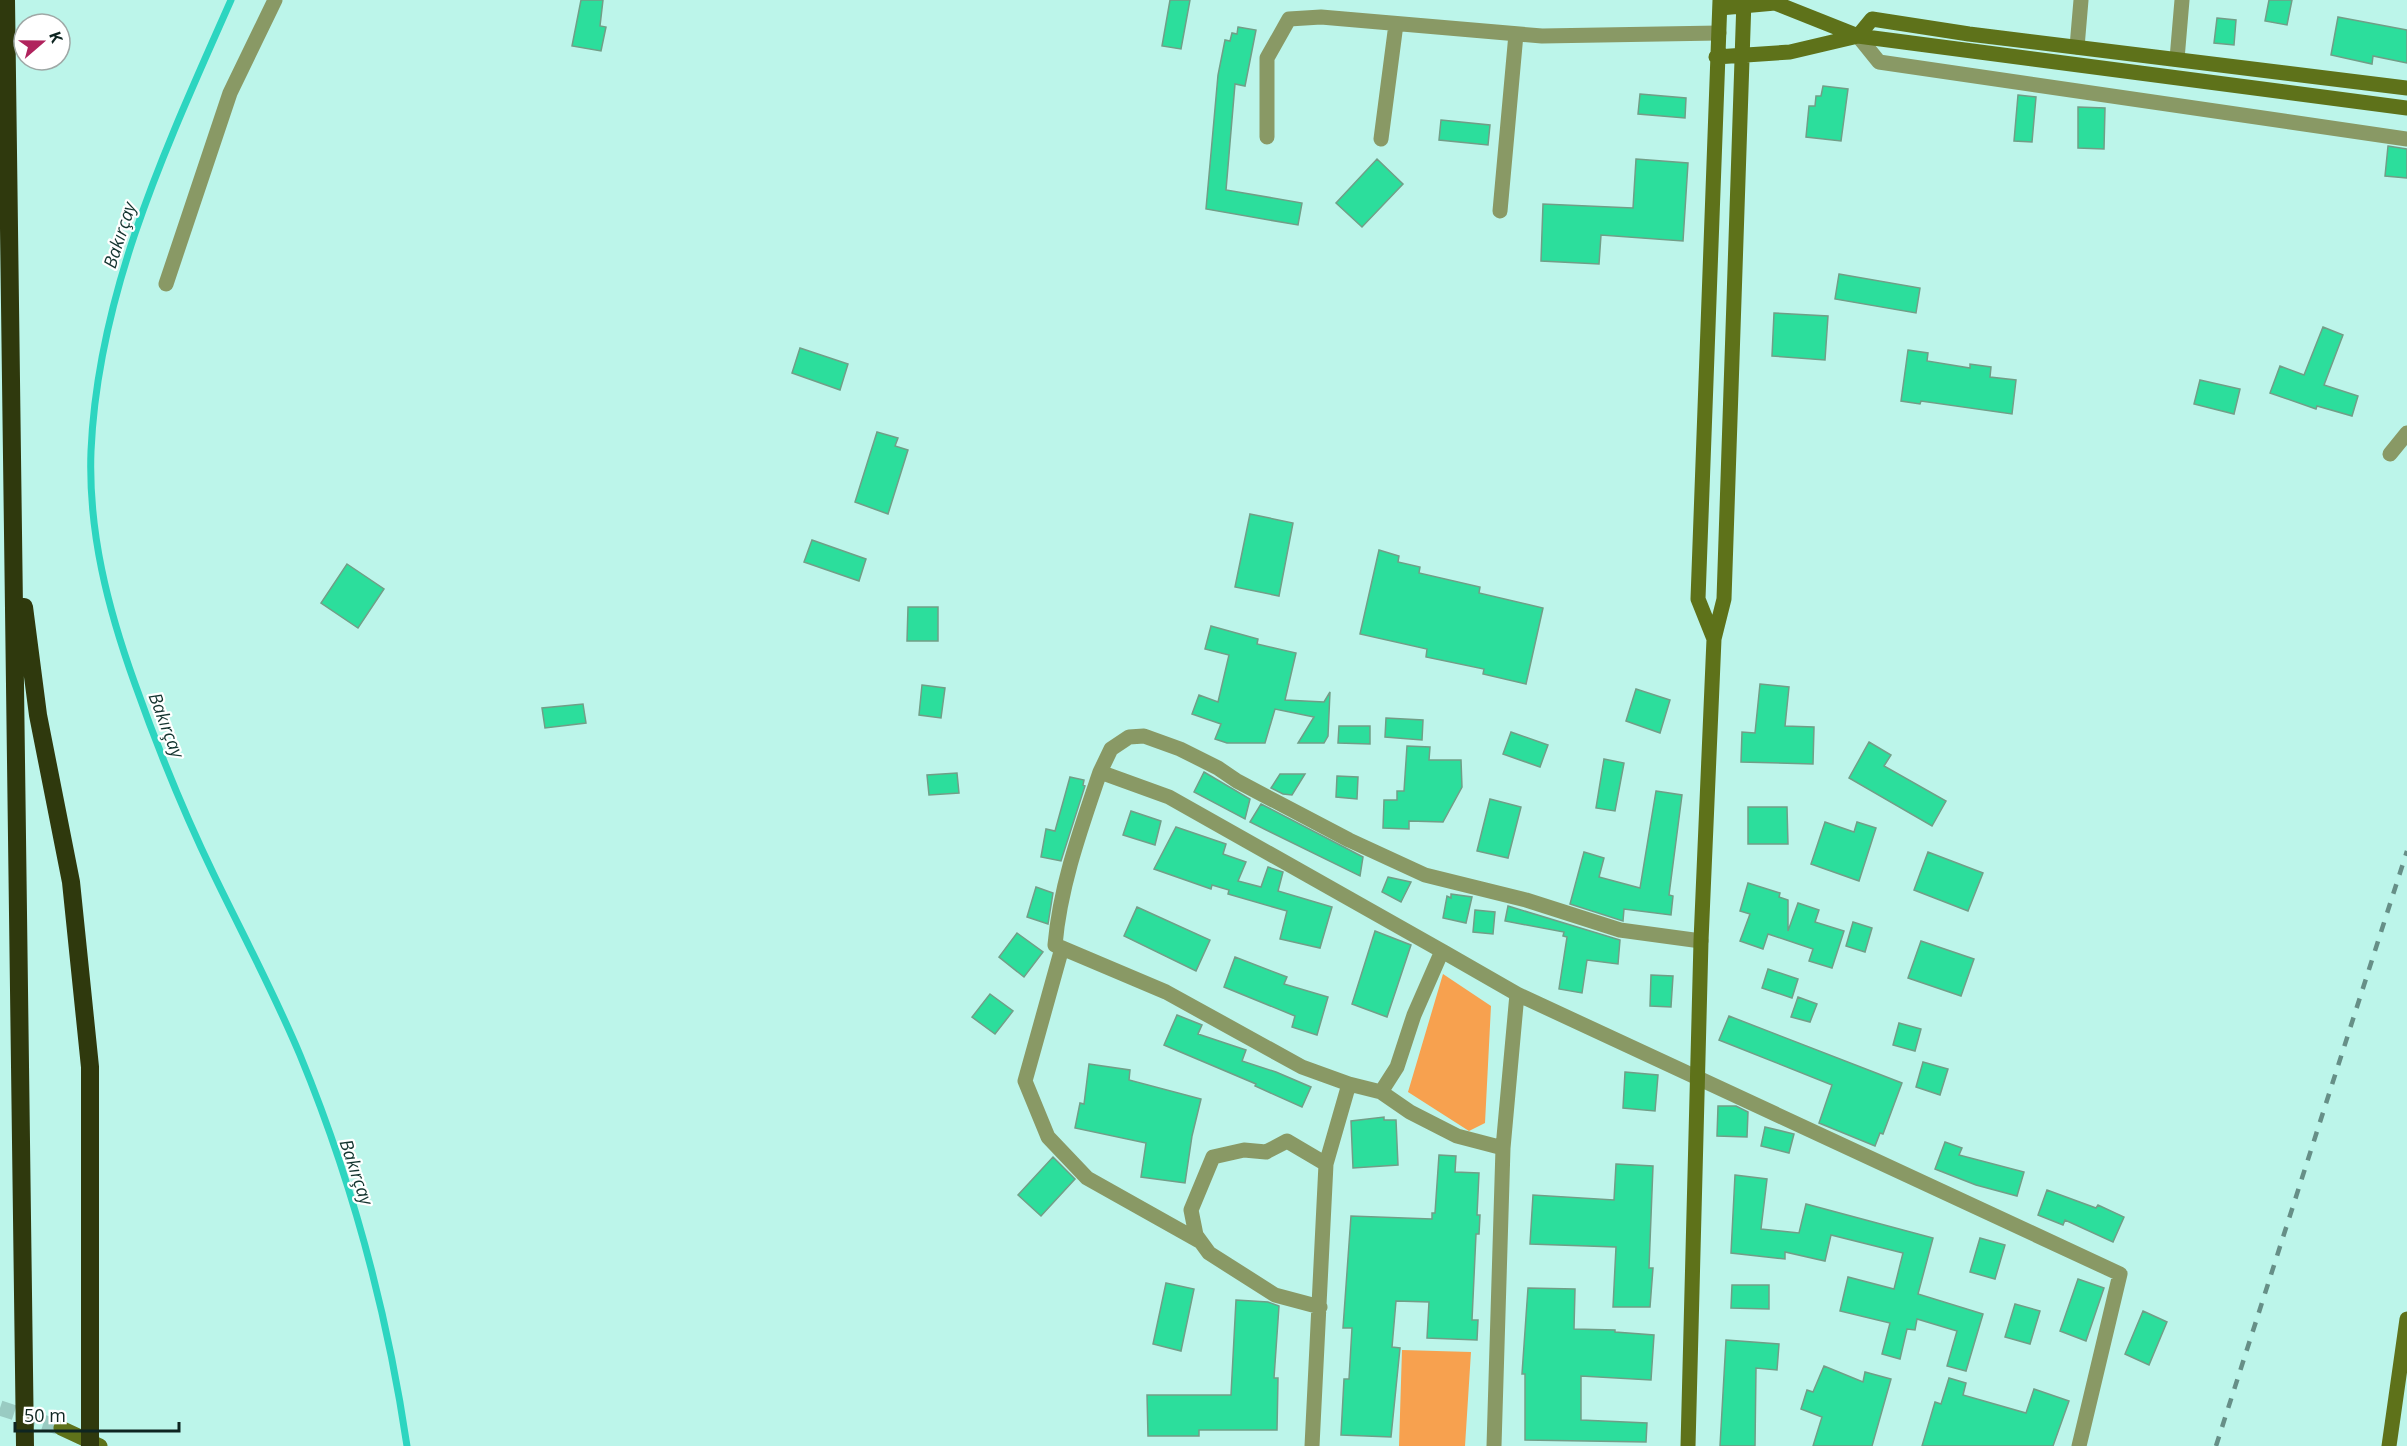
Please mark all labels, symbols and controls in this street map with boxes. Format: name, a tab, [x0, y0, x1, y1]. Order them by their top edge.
north arrow	[12, 12, 72, 72]
text: K	[44, 28, 68, 46]
water label: Bakırçay	[97, 197, 141, 271]
water label: Bakırçay	[144, 689, 191, 763]
water label: Bakırçay	[335, 1136, 380, 1210]
scale bar	[15, 1395, 178, 1433]
text: 50 m	[24, 1403, 66, 1427]

